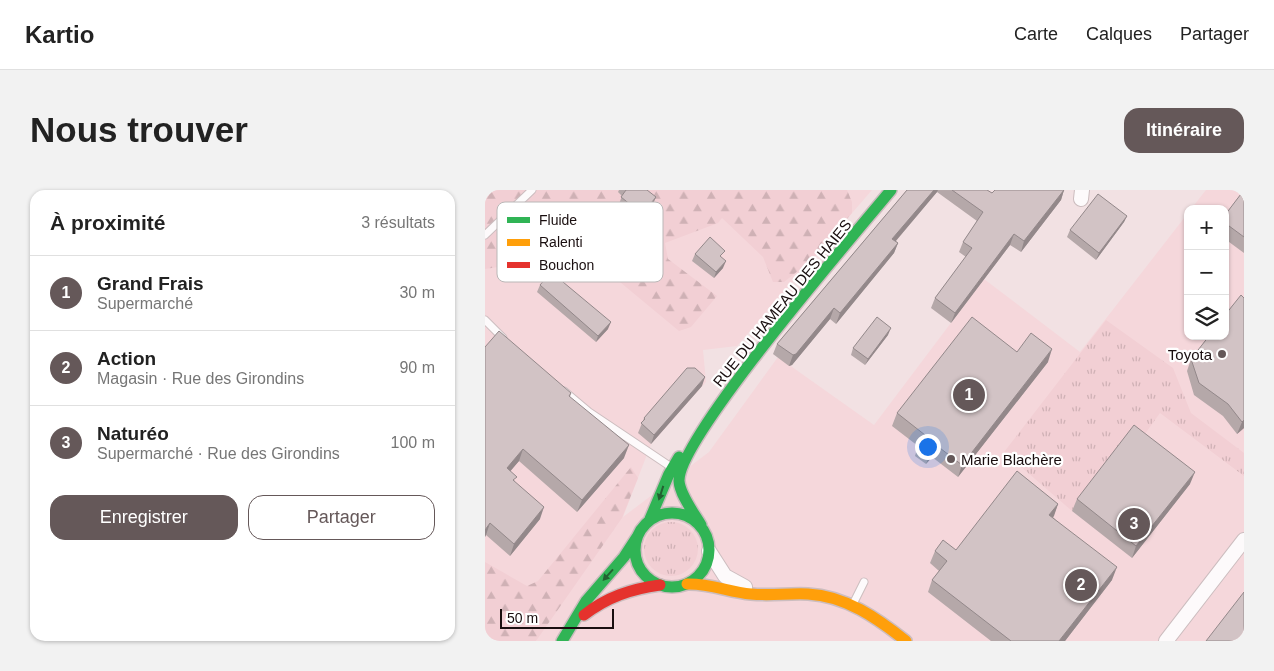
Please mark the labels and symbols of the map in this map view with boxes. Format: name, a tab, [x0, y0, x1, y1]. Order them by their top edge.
legend	[497, 202, 663, 282]
text: Fluide	[539, 212, 577, 228]
street label: RUE DU HAMEAU DES HAIES	[709, 216, 855, 390]
text: Ralenti	[539, 234, 583, 250]
text: Bouchon	[539, 257, 594, 273]
place label: Toyota	[1168, 346, 1213, 363]
marker: Toyota	[1216, 348, 1228, 360]
pin: 1	[953, 376, 985, 414]
your location	[915, 434, 941, 460]
place label: Marie Blachère	[961, 451, 1062, 468]
marker: Marie Blachère	[945, 453, 957, 465]
one-way arrow	[657, 486, 665, 501]
pin: 3	[1118, 505, 1150, 543]
pin: 2	[1065, 566, 1097, 604]
one-way arrow	[602, 568, 614, 580]
scale bar	[500, 606, 614, 629]

